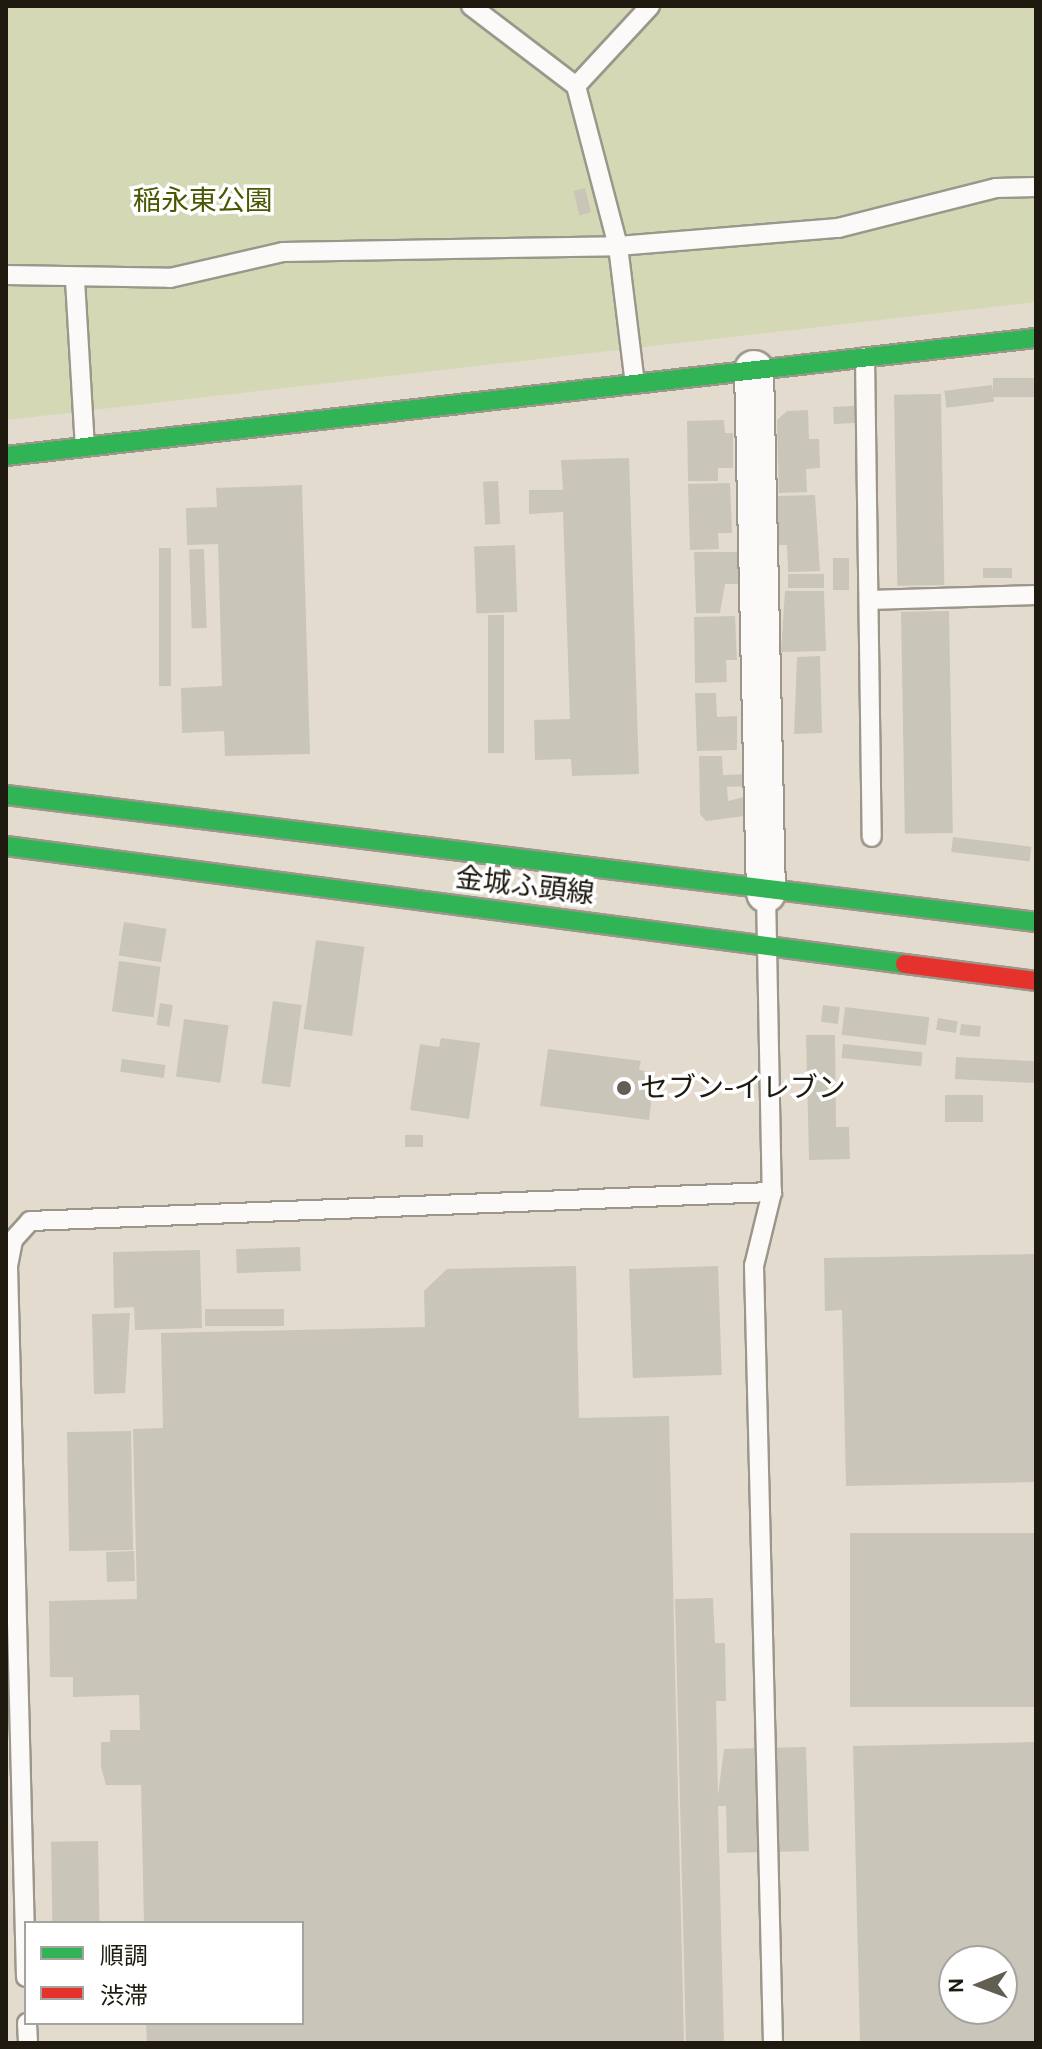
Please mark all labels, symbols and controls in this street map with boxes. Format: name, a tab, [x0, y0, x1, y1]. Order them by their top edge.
park label: 稲永東公園	[133, 184, 273, 218]
street label: 金城ふ頭線	[453, 861, 597, 911]
place label: セブン-イレブン	[640, 1071, 846, 1105]
marker: セブン-イレブン	[615, 1079, 633, 1097]
legend	[24, 1921, 304, 2025]
text: 順調	[100, 1942, 148, 1970]
north arrow	[938, 1945, 1018, 2025]
text: N	[943, 1977, 969, 1994]
text: 渋滞	[100, 1982, 148, 2010]

